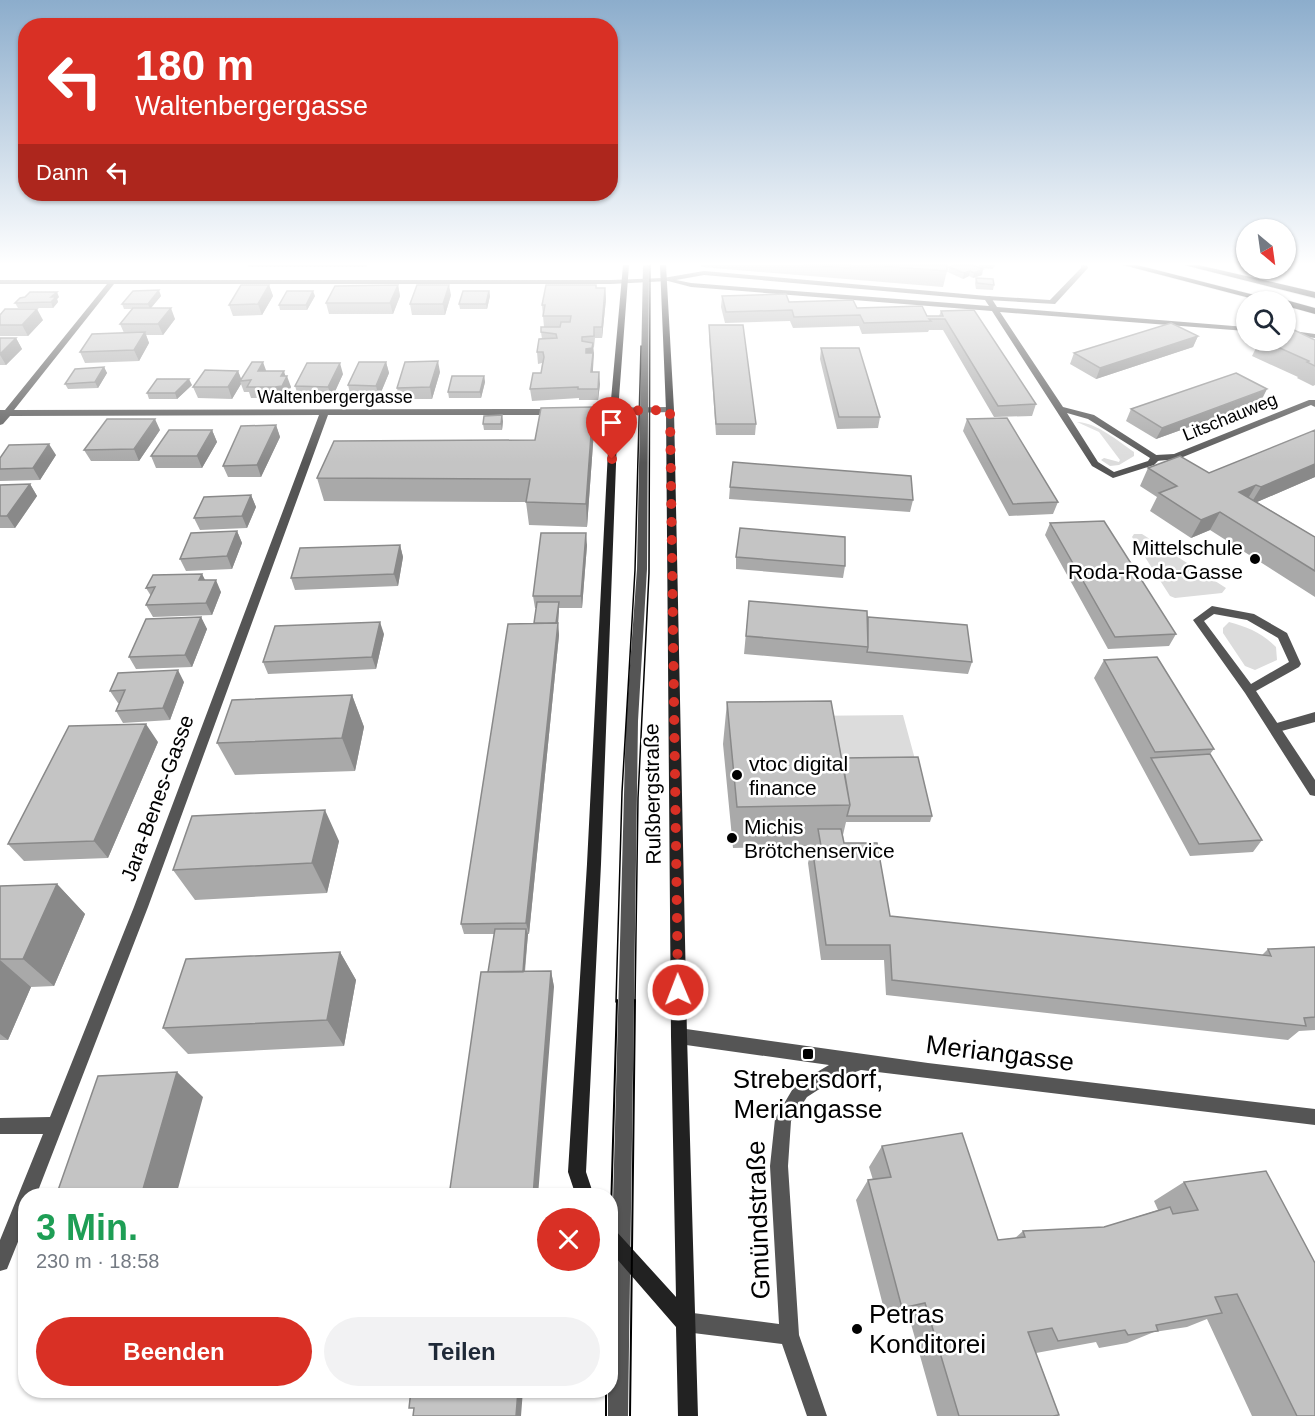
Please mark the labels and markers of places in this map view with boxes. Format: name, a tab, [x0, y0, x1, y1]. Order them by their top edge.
pin	[586, 397, 637, 459]
place label: Mittelschule Roda-Roda-Gasse	[1068, 536, 1243, 583]
marker: Mittelschule Roda-Roda-Gasse	[1248, 552, 1262, 566]
place label: vtoc digital finance	[749, 752, 848, 799]
marker: vtoc digital finance	[730, 768, 744, 782]
place label: Michis Brötchenservice	[744, 815, 895, 862]
marker: Michis Brötchenservice	[725, 831, 739, 845]
marker: Strebersdorf, Meriangasse	[801, 1047, 815, 1061]
place label: Strebersdorf, Meriangasse	[733, 1064, 883, 1124]
place label: Petras Konditorei	[869, 1299, 986, 1359]
marker: Petras Konditorei	[850, 1322, 864, 1336]

